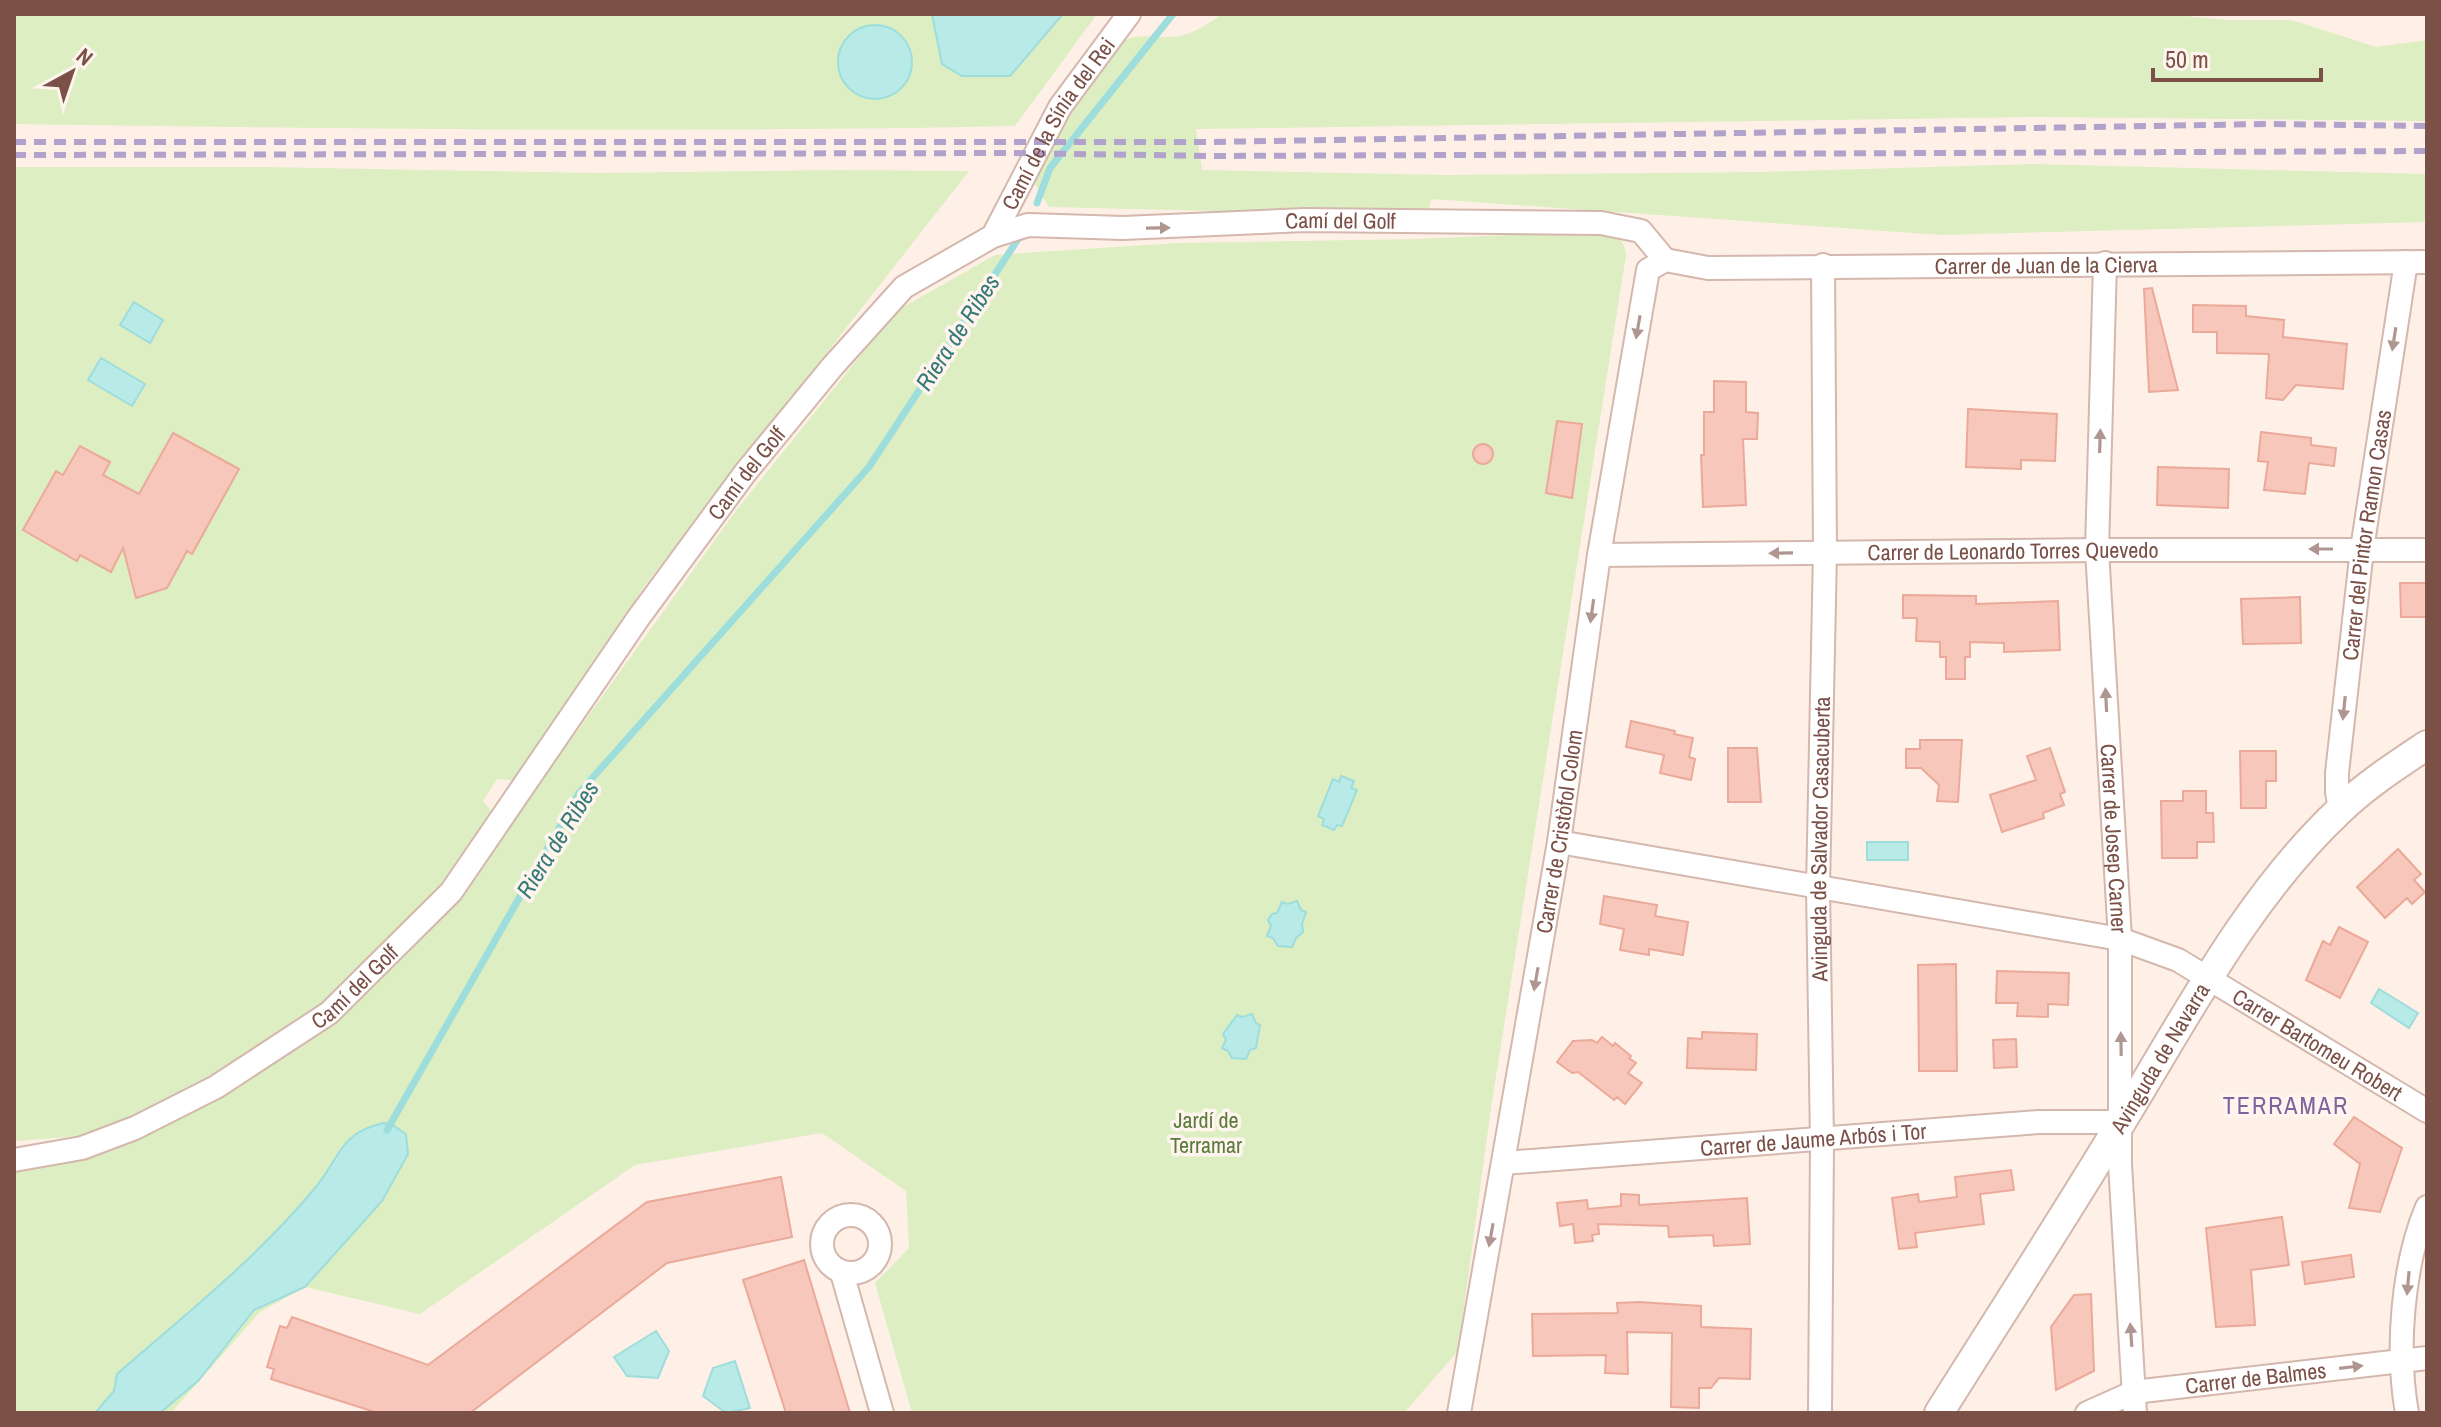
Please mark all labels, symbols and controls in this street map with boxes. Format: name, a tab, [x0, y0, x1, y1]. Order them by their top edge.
street label: Camí de la Sínia del Rei	[994, 31, 1122, 215]
north arrow	[32, 32, 112, 112]
scale bar	[2153, 32, 2321, 82]
text: N	[70, 41, 99, 72]
text: 50 m	[2165, 43, 2209, 75]
street label: Camí del Golf	[1285, 205, 1397, 236]
one-way arrow	[1146, 221, 1171, 234]
street label: Carrer de Juan de la Cierva	[1935, 249, 2158, 281]
water label: Riera de Ribes	[908, 268, 1007, 396]
one-way arrow	[1631, 315, 1644, 340]
one-way arrow	[2387, 327, 2400, 352]
street label: Carrer del Pintor Ramon Casas	[2335, 407, 2398, 662]
street label: Camí del Golf	[701, 420, 793, 526]
one-way arrow	[2094, 428, 2107, 453]
street label: Carrer de Leonardo Torres Quevedo	[1867, 535, 2158, 567]
one-way arrow	[2308, 543, 2333, 555]
one-way arrow	[1768, 547, 1793, 559]
one-way arrow	[1585, 599, 1598, 624]
one-way arrow	[2099, 687, 2112, 712]
street label: Avinguda de Salvador Casacuberta	[1803, 696, 1837, 983]
one-way arrow	[2338, 696, 2351, 721]
street label: Carrer de Cristòfol Colom	[1528, 728, 1589, 936]
street label: Carrer de Josep Carner	[2093, 743, 2135, 934]
water label: Riera de Ribes	[508, 774, 606, 904]
street label: Camí del Golf	[305, 937, 405, 1036]
one-way arrow	[1529, 967, 1541, 992]
street label: Avinguda de Navarra	[2103, 977, 2216, 1140]
street label: Carrer Bartomeu Robert	[2227, 981, 2408, 1108]
one-way arrow	[2115, 1031, 2127, 1056]
district label: TERRAMAR	[2223, 1089, 2349, 1121]
park label: Jardí de Terramar	[1170, 1105, 1242, 1160]
street label: Carrer de Jaume Arbós i Tor	[1699, 1116, 1927, 1163]
one-way arrow	[1485, 1223, 1497, 1248]
one-way arrow	[2401, 1271, 2414, 1296]
one-way arrow	[2124, 1322, 2137, 1347]
street label: Carrer de Balmes	[2184, 1355, 2328, 1401]
one-way arrow	[2339, 1360, 2364, 1373]

